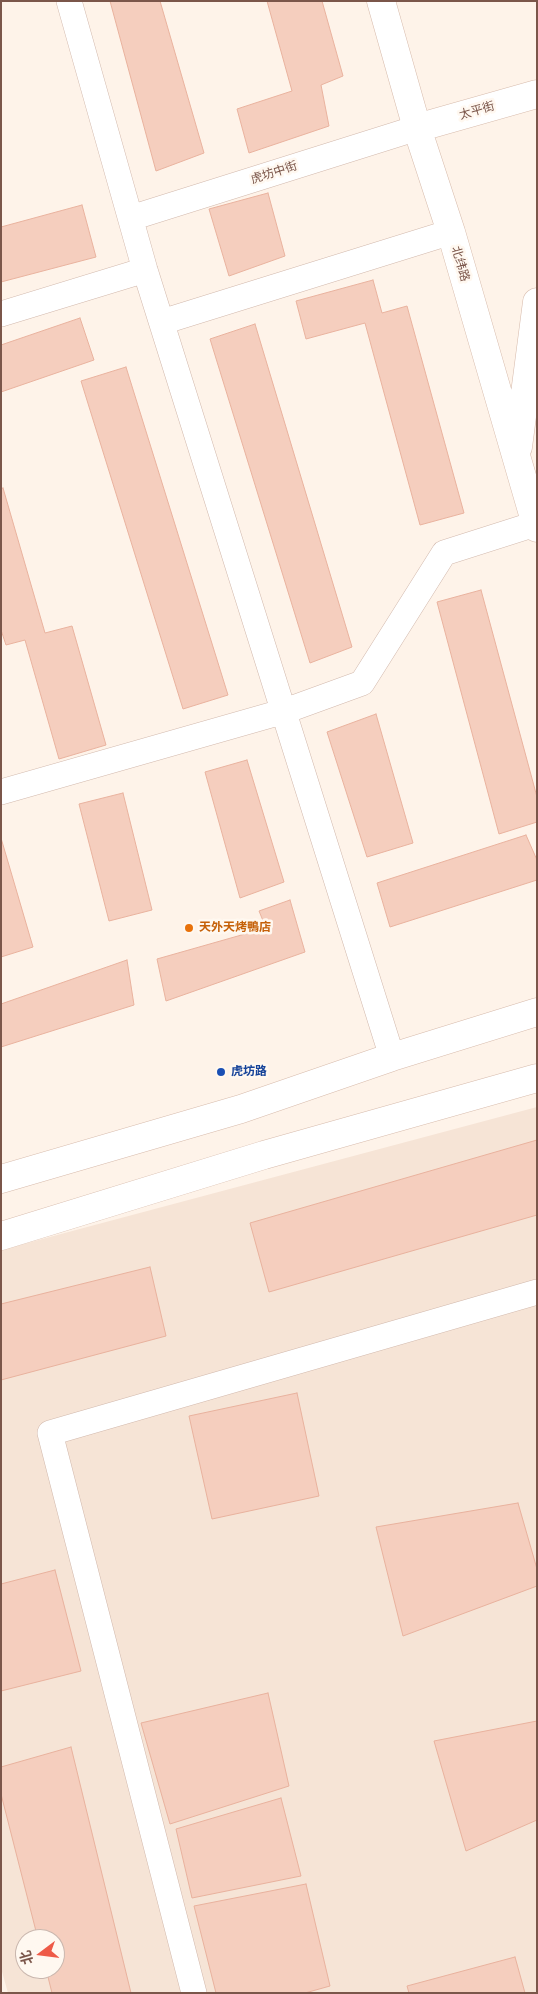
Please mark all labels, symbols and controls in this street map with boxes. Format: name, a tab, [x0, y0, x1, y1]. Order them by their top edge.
street label: 太平街	[458, 99, 496, 123]
street label: 虎坊中街	[249, 159, 299, 187]
street label: 北纬路	[448, 245, 472, 283]
place label: 天外天烤鴨店	[199, 921, 271, 935]
marker: 天外天烤鴨店	[183, 922, 195, 934]
place label: 虎坊路	[231, 1065, 267, 1079]
marker: 虎坊路	[215, 1066, 227, 1078]
north arrow	[15, 1929, 65, 1979]
text: 北	[17, 1949, 36, 1966]

